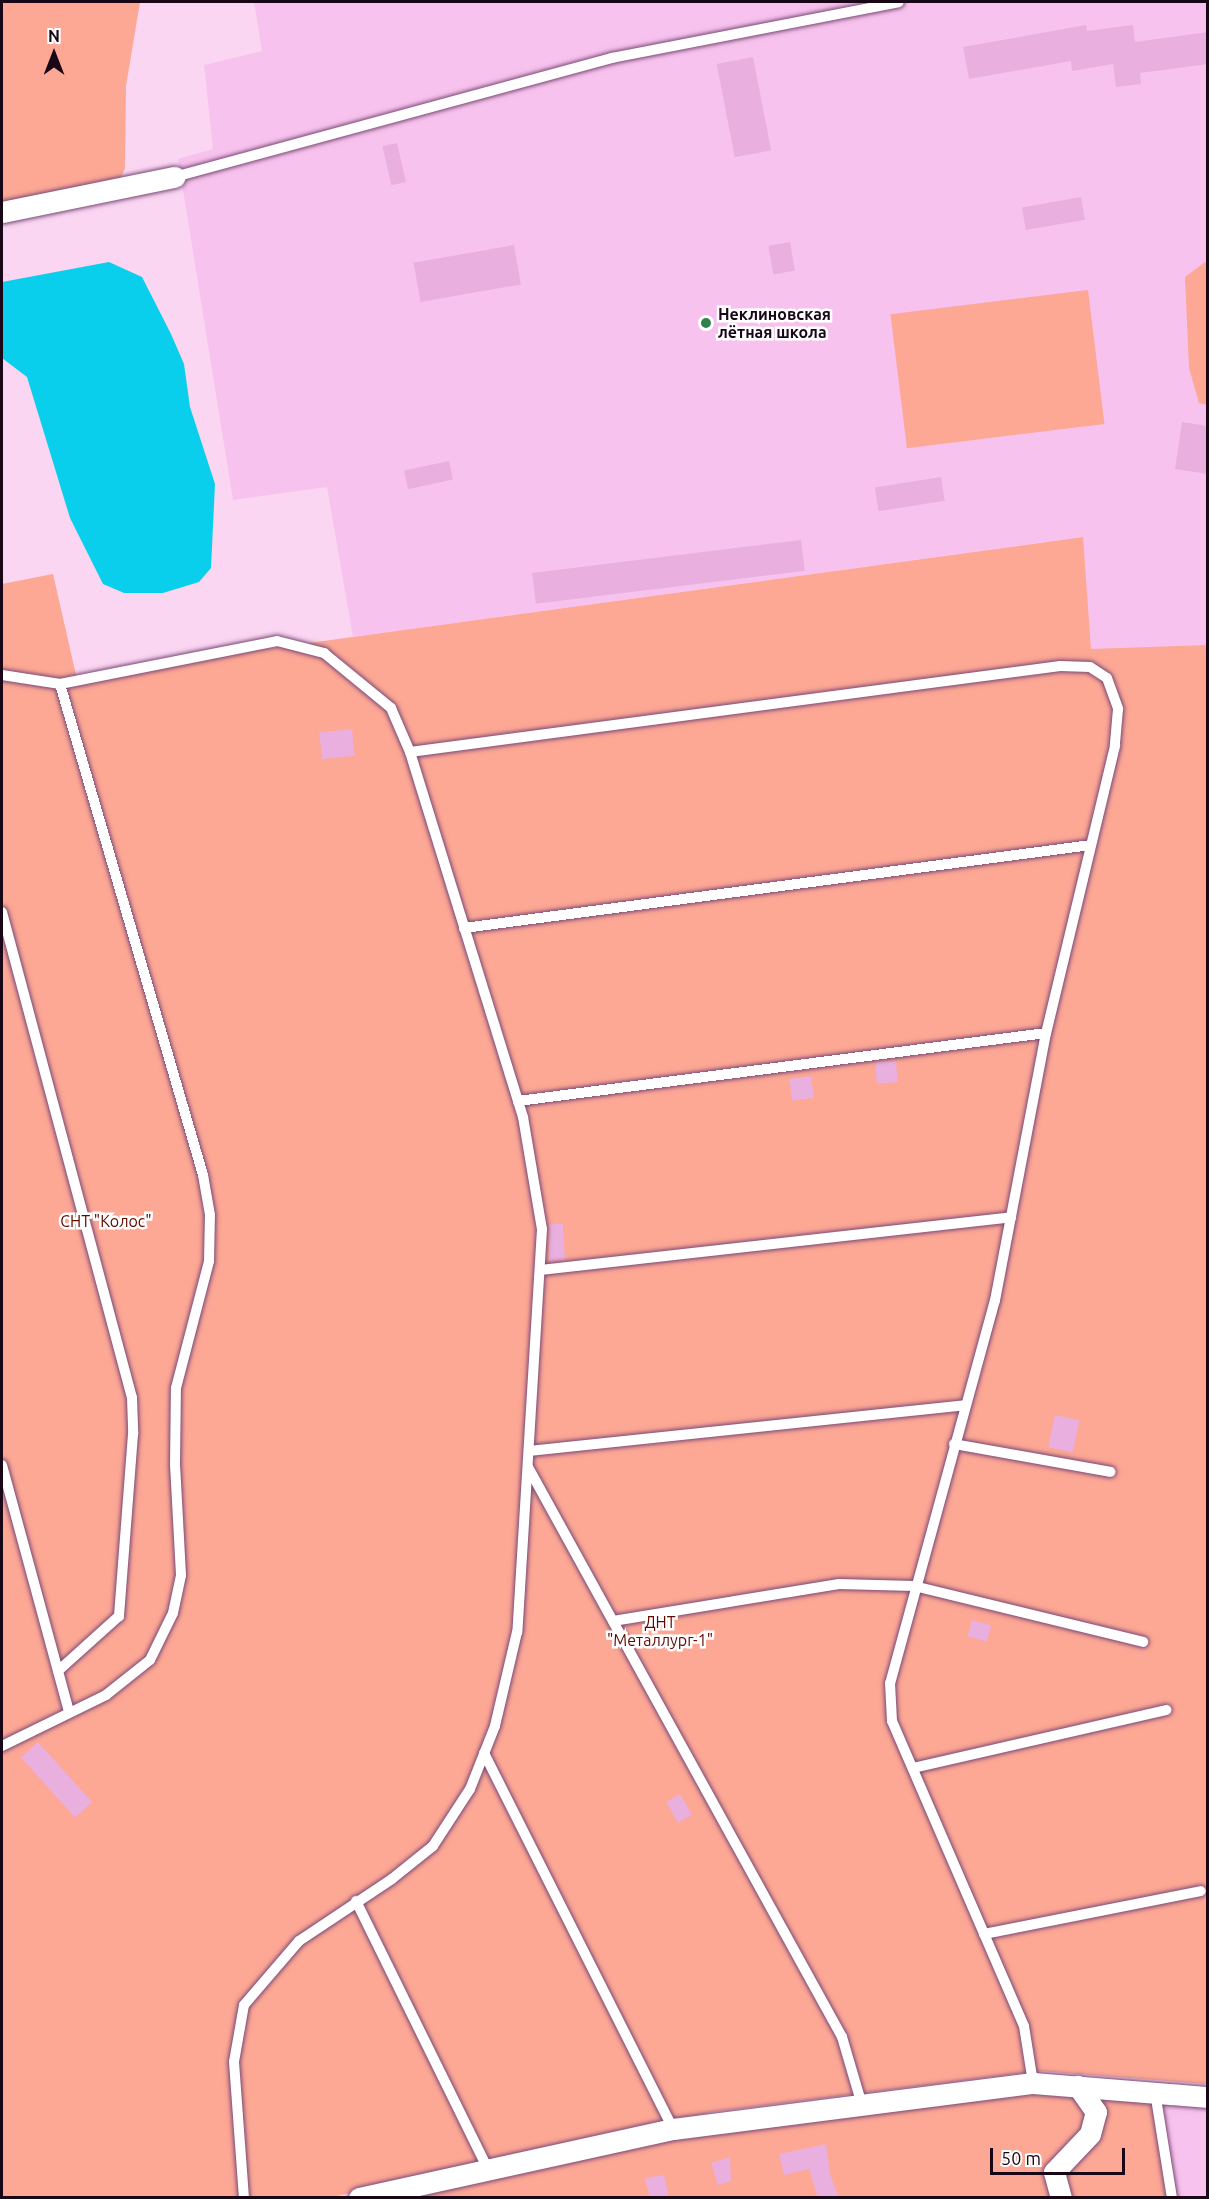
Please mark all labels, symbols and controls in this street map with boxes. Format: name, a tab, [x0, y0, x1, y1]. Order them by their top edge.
north arrow	[24, 24, 84, 84]
text: N	[48, 27, 60, 45]
place label: Неклиновская лётная школа	[718, 304, 831, 342]
marker: Неклиновская лётная школа	[699, 316, 713, 330]
park label: СНТ "Колос"	[60, 1211, 152, 1231]
park label: ДНТ "Металлург-1"	[607, 1612, 713, 1650]
scale bar	[993, 2136, 1128, 2174]
text: 50 m	[1001, 2148, 1041, 2168]

